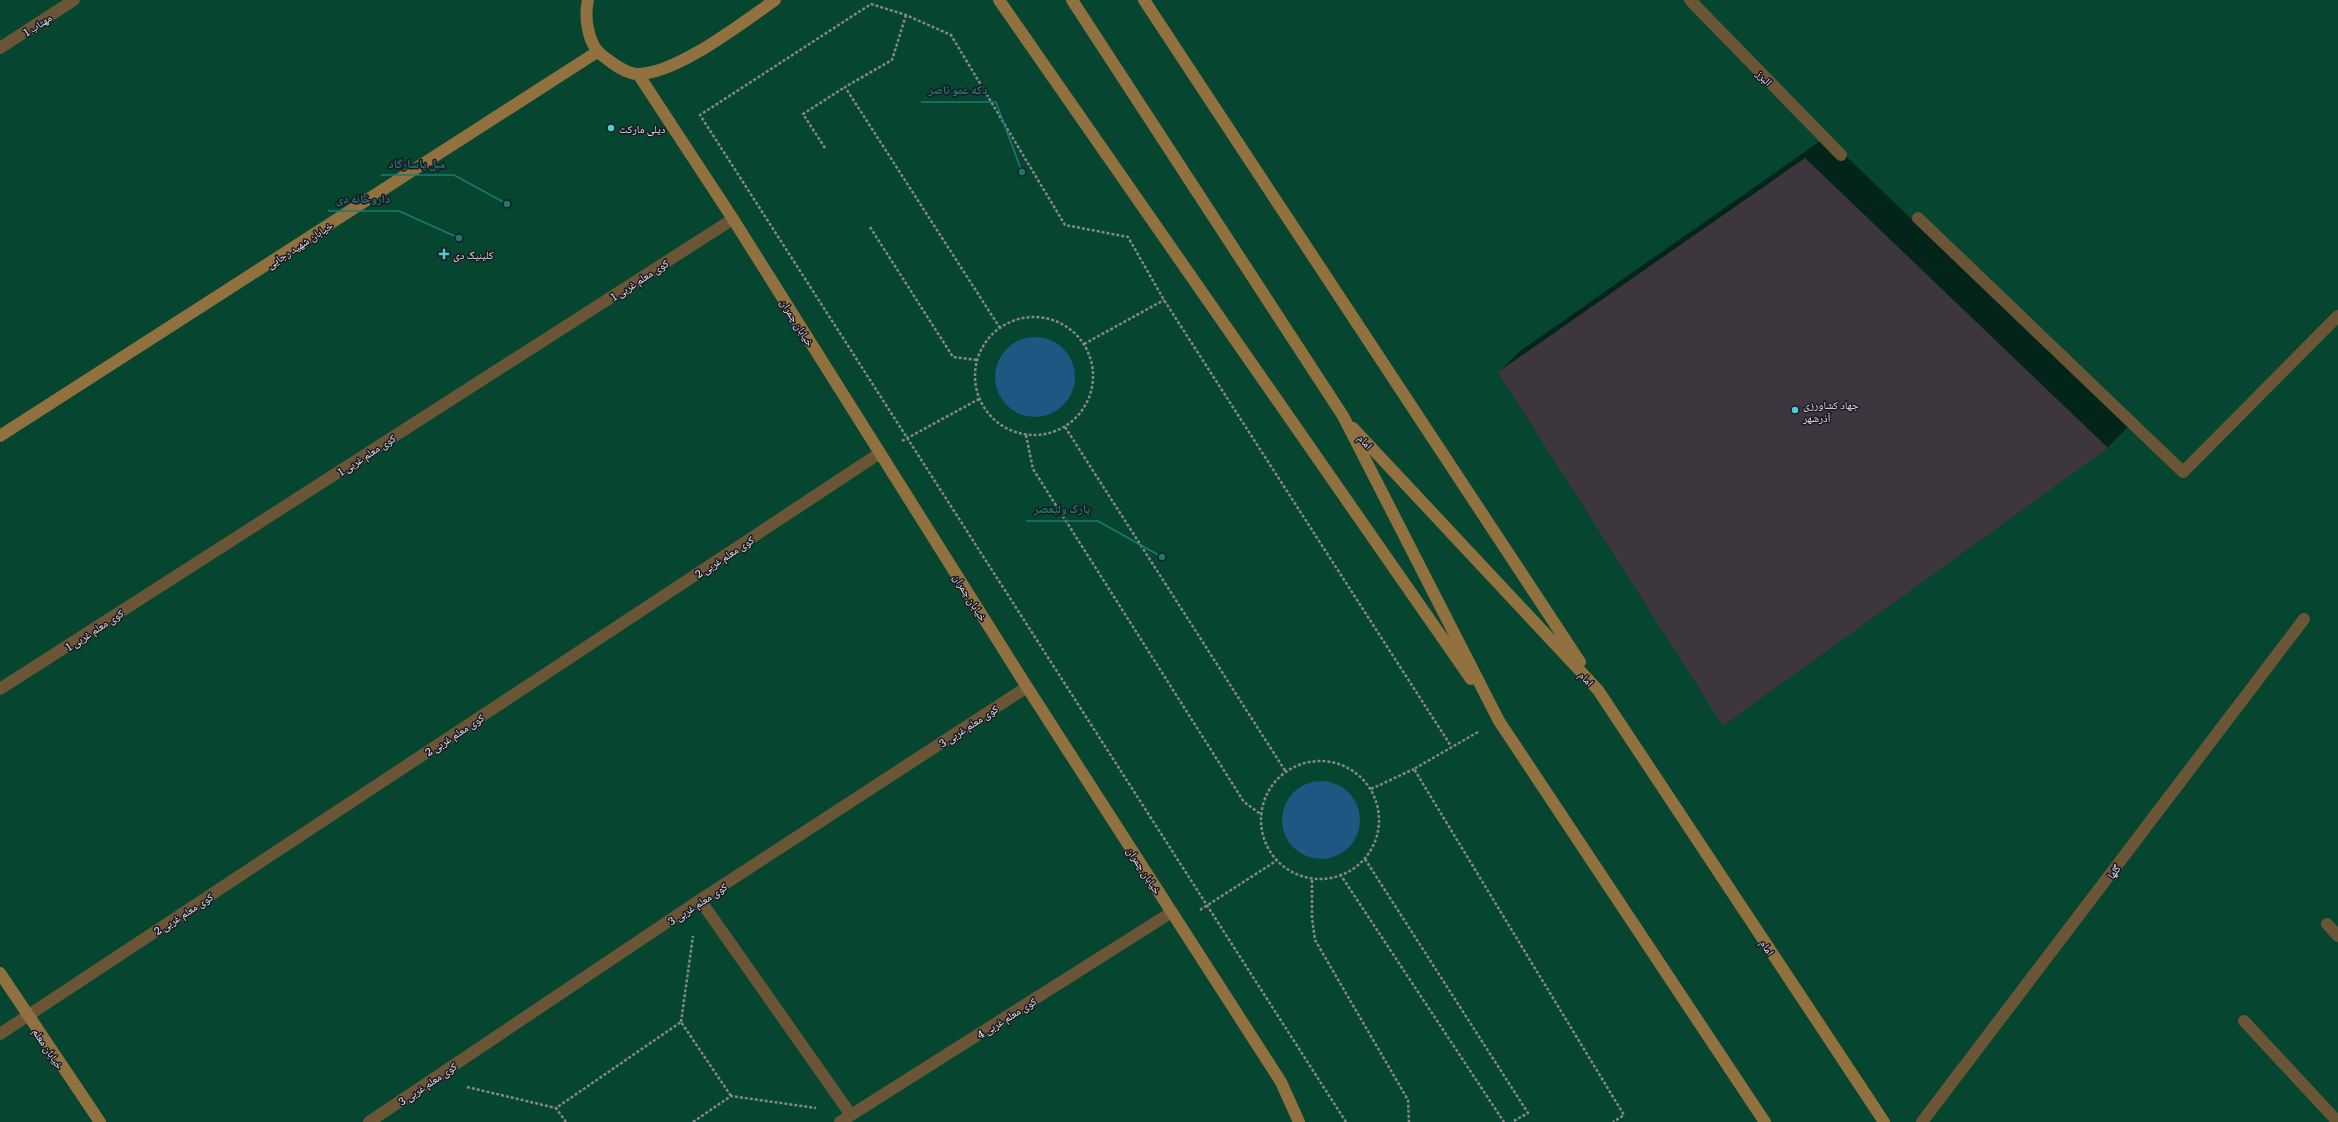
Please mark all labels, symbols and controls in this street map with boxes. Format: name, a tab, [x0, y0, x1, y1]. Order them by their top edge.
street label: مهتاب 1	[20, 9, 54, 39]
street label: البرز	[1753, 65, 1777, 89]
callout: دکه عمو ناصر	[921, 78, 996, 102]
text: دکه عمو ناصر	[928, 80, 987, 98]
place label: دیلی مارکت	[619, 120, 666, 136]
marker: دیلی مارکت	[606, 123, 616, 133]
callout: مبل پاسارگاد	[381, 151, 454, 175]
text: مبل پاسارگاد	[389, 154, 446, 172]
callout: داروخانه دی	[328, 187, 399, 211]
text: داروخانه دی	[336, 189, 390, 207]
street label: خیابان شهید رجایی	[263, 216, 335, 272]
place label: کلینیک دی	[453, 246, 494, 262]
marker: کلینیک دی	[438, 248, 450, 260]
street label: کوی معلم غربی 1	[607, 254, 672, 305]
street label: خیابان چمران	[777, 295, 819, 349]
place label: جهاد کشاورزی آذرشهر	[1802, 396, 1859, 425]
marker: جهاد کشاورزی آذرشهر	[1790, 405, 1800, 415]
street label: کوی معلم غربی 1	[334, 429, 399, 480]
street label: امام	[1355, 430, 1377, 452]
callout: پارک ولیعصر	[1026, 497, 1098, 521]
text: پارک ولیعصر	[1033, 499, 1091, 517]
street label: کوی معلم غربی 2	[691, 531, 758, 582]
street label: خیابان چمران	[950, 570, 992, 624]
street label: کوی معلم غربی 1	[62, 604, 127, 655]
street label: امام	[1576, 667, 1598, 689]
street label: کوی معلم غربی 3	[935, 700, 1002, 751]
street label: کوی معلم غربی 2	[421, 709, 488, 760]
street label: خیابان چمران	[1124, 843, 1166, 897]
street label: گلها	[2102, 860, 2124, 881]
street label: کوی معلم غربی 3	[664, 878, 731, 929]
street label: کوی معلم غربی 2	[150, 888, 217, 939]
street label: امام	[1757, 936, 1779, 958]
street label: کوی معلم غربی 4	[973, 992, 1040, 1043]
street label: خیابان معلم	[29, 1024, 69, 1072]
street label: کوی معلم غربی 3	[394, 1057, 460, 1109]

